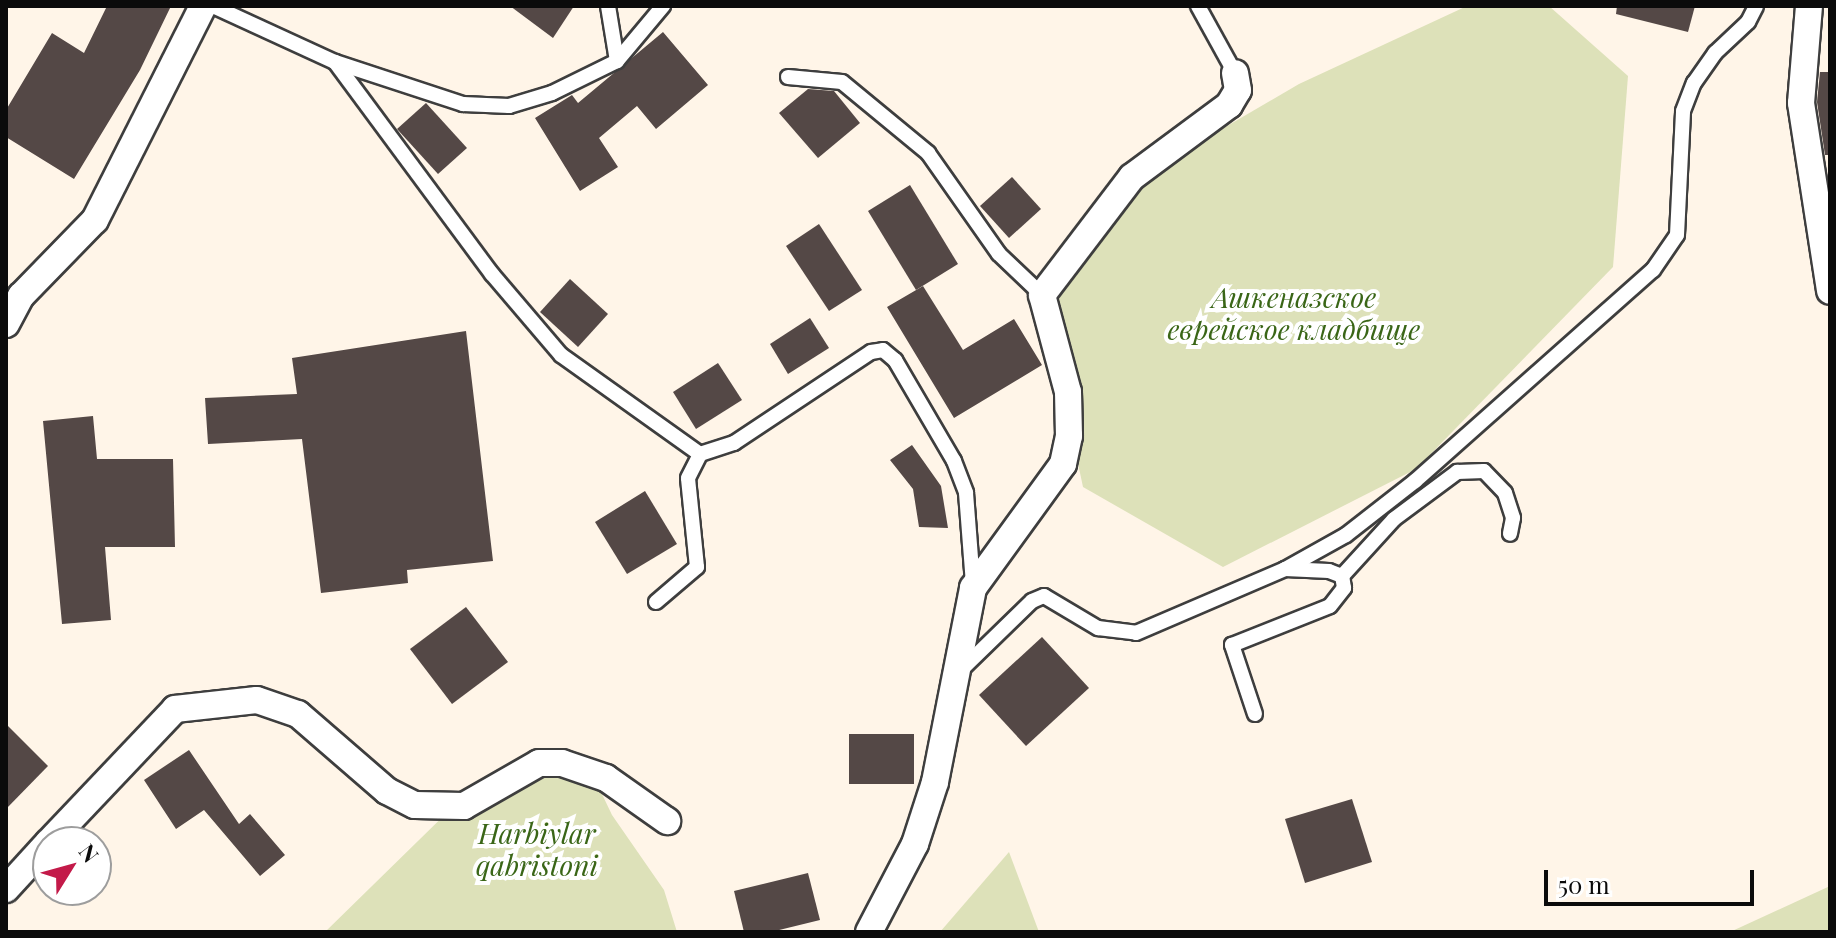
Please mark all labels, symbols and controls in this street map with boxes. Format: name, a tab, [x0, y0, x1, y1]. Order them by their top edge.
park label: Ашкеназское еврейское кладбище	[1168, 280, 1420, 346]
park label: Harbiylar qabristoni	[476, 816, 598, 882]
north arrow	[32, 826, 112, 906]
text: N	[73, 837, 106, 868]
scale bar	[1548, 854, 1758, 904]
text: 50 m	[1558, 868, 1610, 900]

